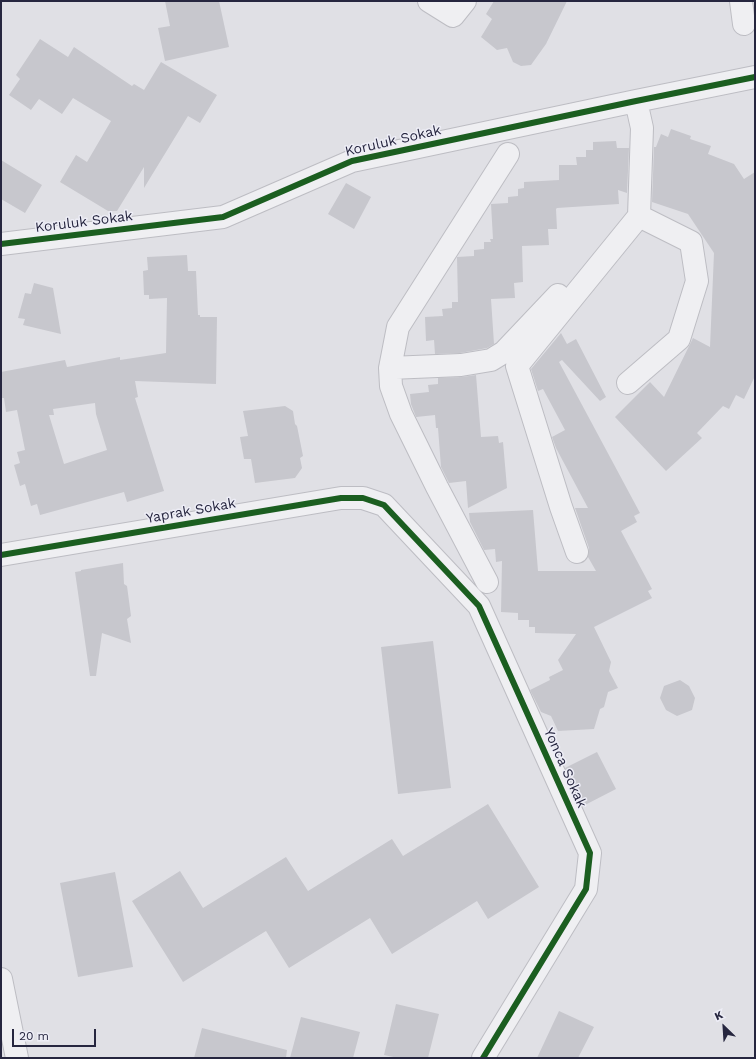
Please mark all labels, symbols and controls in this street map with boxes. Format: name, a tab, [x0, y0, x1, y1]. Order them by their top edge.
street label: Koruluk Sokak	[343, 122, 443, 160]
street label: Koruluk Sokak	[34, 208, 134, 236]
street label: Yaprak Sokak	[145, 495, 237, 527]
street label: Yonca Sokak	[540, 725, 590, 811]
north arrow	[704, 1007, 744, 1047]
text: K	[713, 1008, 725, 1023]
scale bar	[14, 1021, 98, 1047]
text: 20 m	[19, 1029, 49, 1043]

